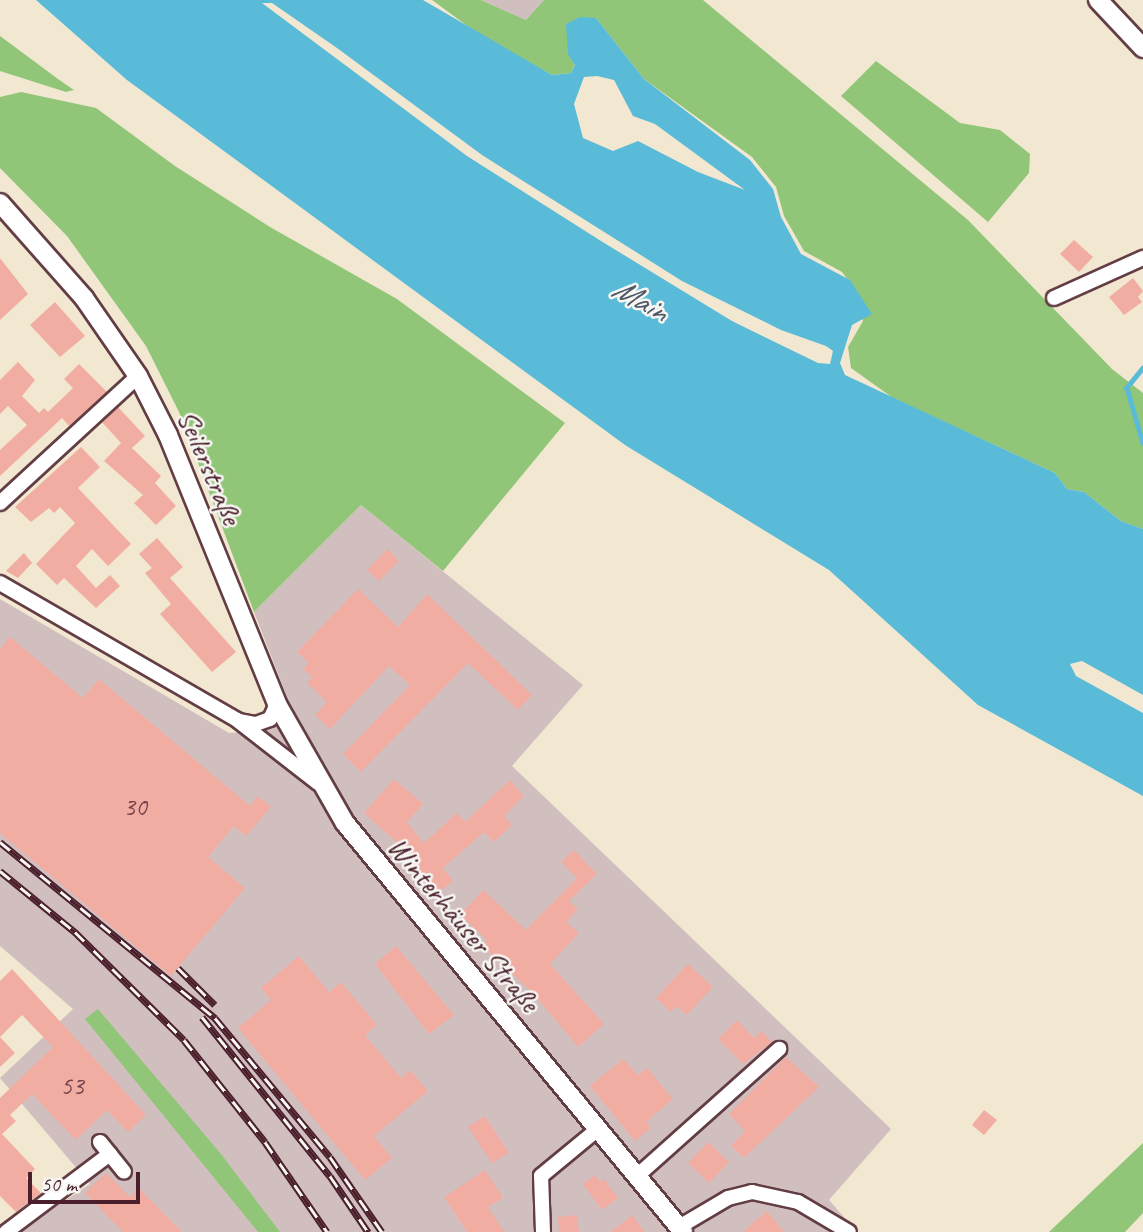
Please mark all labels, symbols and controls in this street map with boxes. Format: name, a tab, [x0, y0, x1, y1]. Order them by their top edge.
water label: Main	[606, 269, 674, 331]
street label: Seilerstraße	[170, 404, 250, 530]
house number: 30	[123, 791, 147, 823]
street label: Winterhäuser Straße	[380, 829, 548, 1019]
house number: 53	[60, 1070, 84, 1102]
scale bar	[32, 1158, 144, 1202]
text: 50 m	[41, 1171, 77, 1197]

